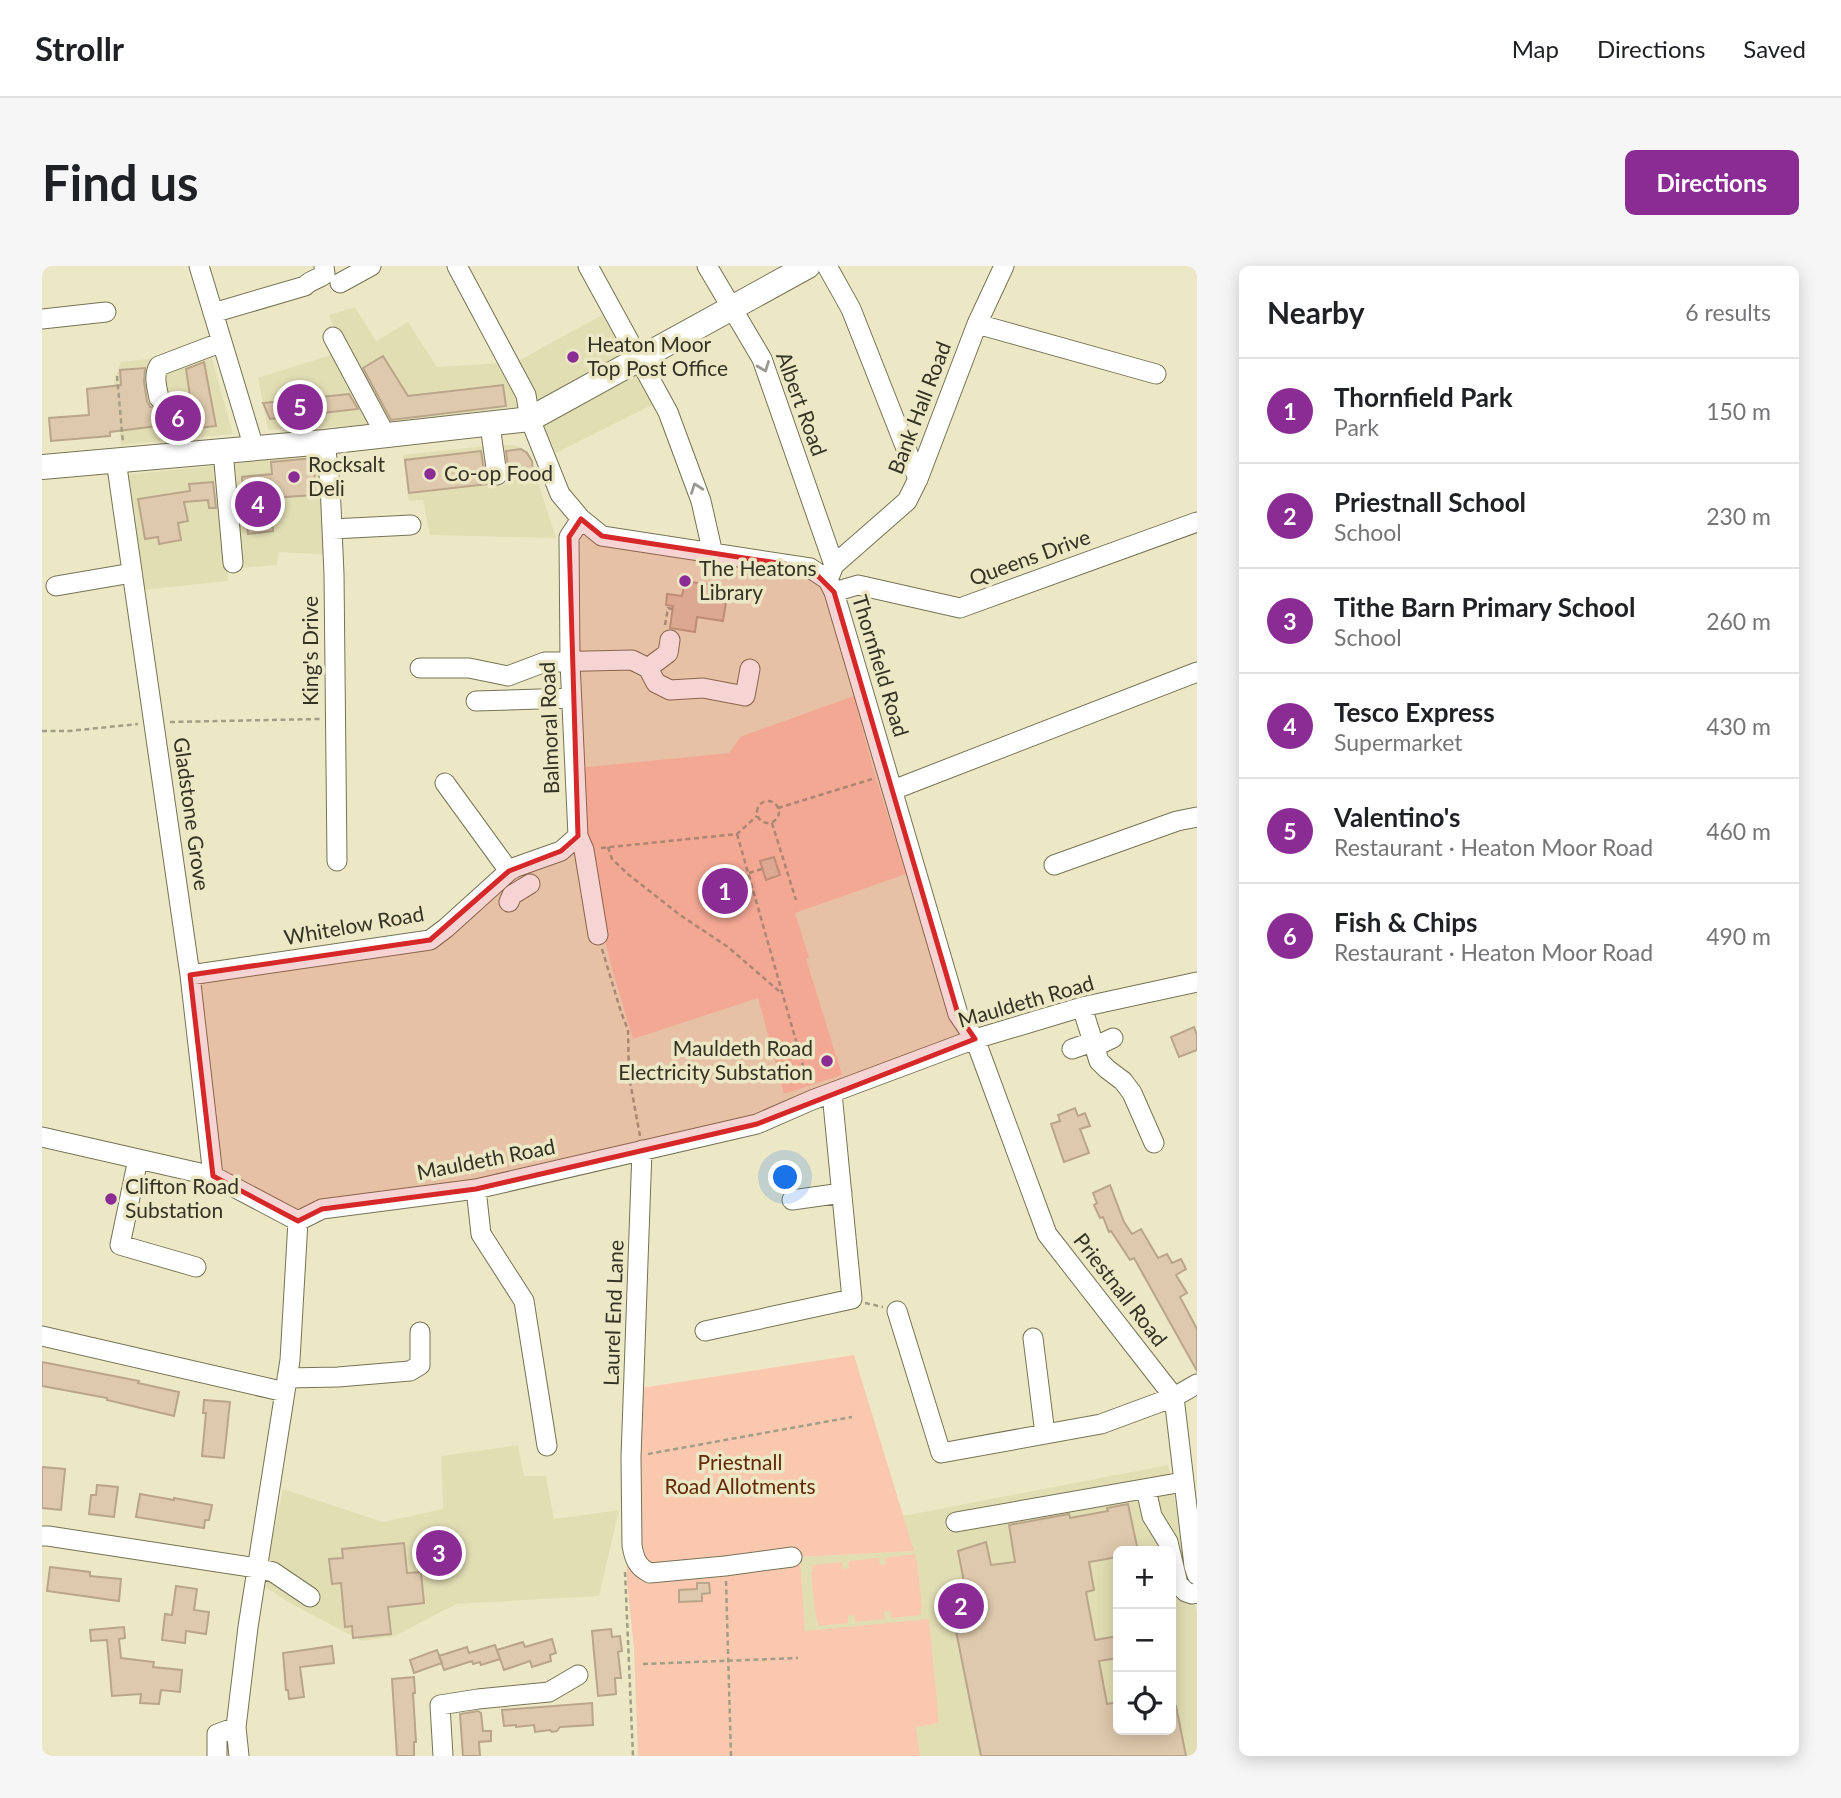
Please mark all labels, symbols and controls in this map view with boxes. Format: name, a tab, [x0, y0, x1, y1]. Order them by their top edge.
text: Strollr	[35, 28, 124, 68]
text: Map	[1512, 34, 1559, 63]
text: Directions	[1597, 34, 1705, 63]
text: Saved	[1743, 34, 1806, 63]
button: Directions	[1625, 150, 1799, 215]
text: Find us	[42, 153, 199, 211]
text: Nearby	[1267, 294, 1365, 330]
text: 6 results	[1685, 298, 1771, 326]
place label: Heaton Moor Top Post Office	[587, 331, 728, 380]
street label: Bank Hall Road	[882, 338, 955, 477]
street label: Albert Road	[772, 348, 833, 459]
marker: Heaton Moor Top Post Office	[565, 349, 581, 365]
one-way arrow	[756, 360, 770, 372]
pin: 5	[277, 381, 323, 433]
text: Thornfield Park	[1334, 381, 1513, 413]
pin: 6	[155, 392, 201, 444]
text: 1	[1283, 397, 1297, 425]
text: 150 m	[1706, 397, 1771, 425]
text: Park	[1334, 413, 1379, 441]
place label: Rocksalt Deli	[308, 451, 386, 500]
place label: Co-op Food	[444, 460, 553, 485]
marker: Co-op Food	[422, 466, 438, 482]
marker: Rocksalt Deli	[286, 469, 302, 485]
pin: 4	[235, 478, 281, 530]
one-way arrow	[690, 482, 704, 494]
text: Priestnall School	[1334, 486, 1526, 518]
text: 2	[1283, 502, 1297, 530]
text: 230 m	[1706, 502, 1771, 530]
text: School	[1334, 518, 1402, 546]
street label: Queens Drive	[966, 523, 1093, 590]
place label: The Heatons Library	[699, 555, 817, 604]
marker: The Heatons Library	[677, 573, 693, 589]
text: Tithe Barn Primary School	[1334, 591, 1635, 623]
street label: Thornfield Road	[848, 592, 915, 739]
street label: King's Drive	[297, 596, 322, 706]
text: 3	[1283, 607, 1297, 635]
text: 260 m	[1706, 607, 1771, 635]
text: School	[1334, 623, 1402, 651]
street label: Balmoral Road	[534, 661, 563, 795]
text: Tesco Express	[1334, 696, 1495, 728]
text: 4	[1283, 712, 1297, 740]
text: 430 m	[1706, 712, 1771, 740]
text: Supermarket	[1334, 728, 1463, 756]
street label: Gladstone Grove	[169, 735, 216, 892]
text: Valentino's	[1334, 801, 1460, 833]
text: 5	[1283, 817, 1297, 845]
text: 460 m	[1706, 817, 1771, 845]
text: Restaurant · Heaton Moor Road	[1334, 833, 1653, 861]
pin: 1	[702, 865, 748, 917]
street label: Whitelow Road	[282, 900, 426, 949]
text: Fish & Chips	[1334, 906, 1478, 938]
text: 6	[1283, 922, 1297, 950]
text: 490 m	[1706, 922, 1771, 950]
text: Restaurant · Heaton Moor Road	[1334, 938, 1653, 966]
street label: Mauldeth Road	[955, 969, 1096, 1032]
place label: Mauldeth Road Electricity Substation	[618, 1035, 813, 1084]
marker: Mauldeth Road Electricity Substation	[819, 1053, 835, 1069]
street label: Mauldeth Road	[414, 1133, 557, 1184]
your location	[768, 1160, 802, 1194]
place label: Clifton Road Substation	[125, 1173, 239, 1222]
marker: Clifton Road Substation	[103, 1191, 119, 1207]
street label: Priestnall Road	[1069, 1227, 1173, 1351]
street label: Laurel End Lane	[597, 1239, 628, 1386]
park label: Priestnall Road Allotments	[664, 1449, 816, 1498]
pin: 3	[416, 1527, 462, 1579]
map controls	[1113, 1546, 1176, 1735]
button: +	[1113, 1546, 1176, 1609]
pin: 2	[938, 1580, 984, 1632]
button: −	[1113, 1609, 1176, 1672]
button: locate	[1113, 1672, 1176, 1735]

